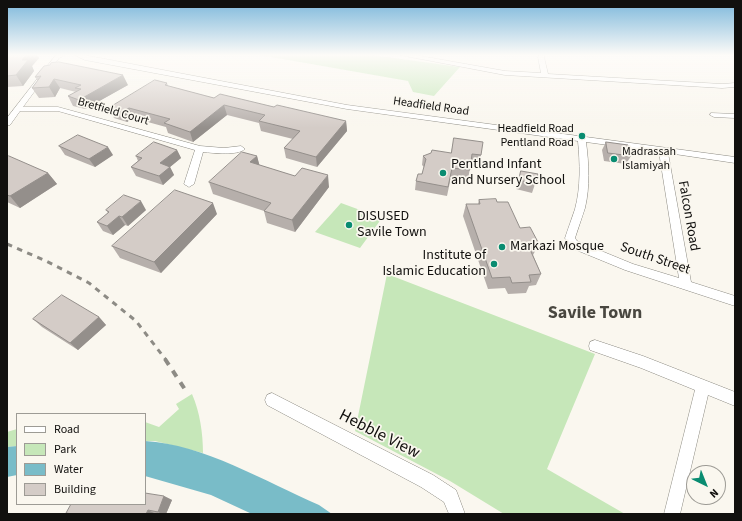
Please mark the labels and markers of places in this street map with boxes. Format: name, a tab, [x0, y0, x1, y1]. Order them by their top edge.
place label: Headfield Road Pentland Road	[497, 122, 574, 150]
marker: Headfield Road Pentland Road	[577, 131, 587, 141]
place label: Madrassah Islamiyah	[622, 145, 676, 173]
marker: Madrassah Islamiyah	[609, 154, 619, 164]
place label: Pentland Infant and Nursery School	[451, 157, 565, 190]
marker: Pentland Infant and Nursery School	[438, 168, 448, 178]
place label: DISUSED Savile Town	[357, 209, 427, 242]
marker: DISUSED Savile Town	[344, 220, 354, 230]
place label: Markazi Mosque	[510, 239, 604, 255]
marker: Markazi Mosque	[497, 242, 507, 252]
place label: Institute of Islamic Education	[382, 248, 486, 280]
marker: Institute of Islamic Education	[489, 259, 499, 269]

